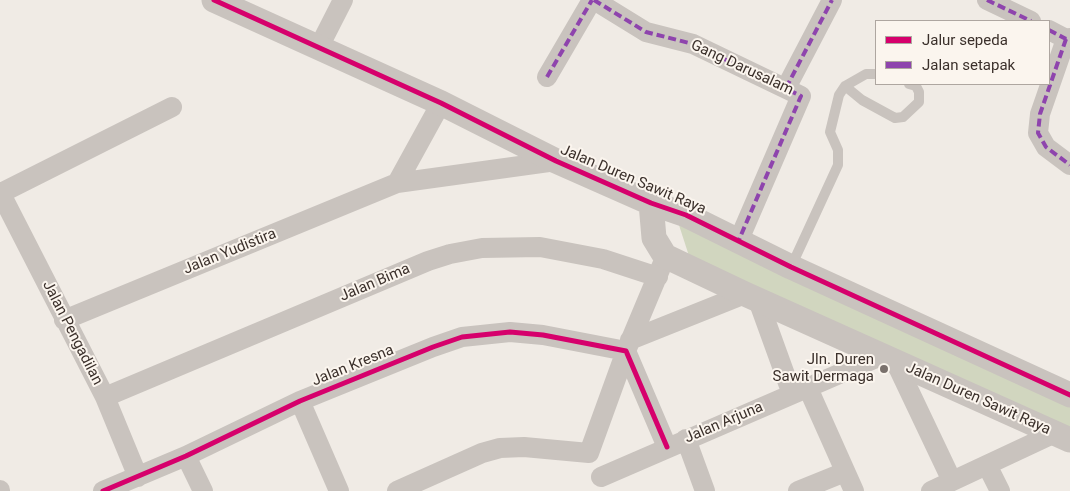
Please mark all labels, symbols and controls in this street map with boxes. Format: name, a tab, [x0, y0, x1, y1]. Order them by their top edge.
legend	[875, 20, 1050, 85]
text: Jalur sepeda	[922, 31, 1008, 49]
street label: Gang Darusalam	[688, 36, 796, 100]
text: Jalan setapak	[922, 56, 1015, 74]
street label: Jalan Duren Sawit Raya	[558, 141, 708, 219]
street label: Jalan Yudistira	[181, 225, 279, 279]
street label: Jalan Bima	[337, 260, 413, 306]
street label: Jalan Pengadilan	[38, 278, 106, 388]
street label: Jalan Kresna	[309, 341, 397, 391]
place label: Jln. Duren Sawit Dermaga	[773, 351, 874, 386]
street label: Jalan Duren Sawit Raya	[903, 359, 1053, 439]
marker: Jln. Duren Sawit Dermaga	[878, 363, 890, 375]
street label: Jalan Arjuna	[682, 398, 766, 448]

